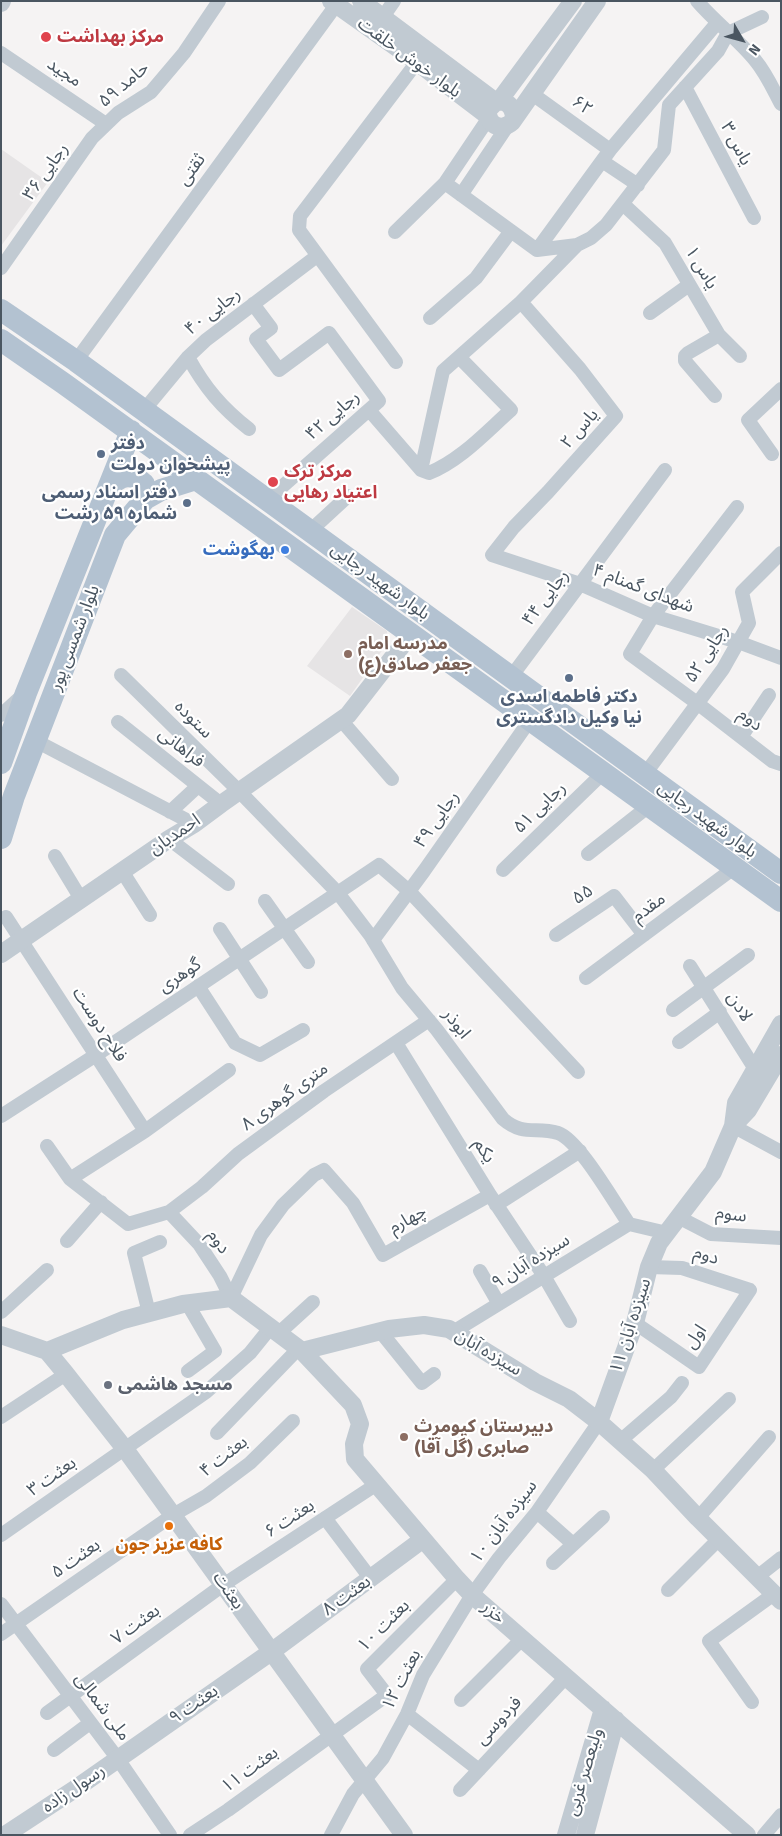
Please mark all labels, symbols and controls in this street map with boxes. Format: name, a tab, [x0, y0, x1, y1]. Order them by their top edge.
street label: بلوار خوش خلقت	[353, 13, 465, 103]
north arrow	[717, 15, 767, 65]
place label: مرکز بهداشت	[57, 26, 164, 48]
marker: مرکز بهداشت	[39, 30, 53, 44]
text: N	[745, 40, 764, 59]
street label: مجید	[43, 54, 85, 92]
street label: حامد ۵۹	[94, 58, 154, 112]
street label: ۶۲	[567, 91, 597, 121]
street label: یاس ۳	[716, 118, 756, 170]
street label: رجایی ۳۶	[19, 139, 73, 205]
street label: ثقتی	[173, 150, 211, 190]
street label: یاس ۱	[680, 242, 722, 294]
street label: رجایی ۴۰	[181, 284, 245, 340]
street label: رجایی ۴۲	[301, 387, 365, 445]
street label: یاس ۲	[556, 404, 604, 454]
place label: دفتر پیشخوان دولت	[111, 433, 231, 476]
marker: دفتر پیشخوان دولت	[95, 448, 107, 460]
place label: مرکز ترک اعتیاد رهایی	[284, 461, 377, 504]
marker: مرکز ترک اعتیاد رهایی	[266, 475, 280, 489]
place label: دفتر اسناد رسمی شماره ۵۹ رشت	[42, 482, 177, 524]
marker: دفتر اسناد رسمی شماره ۵۹ رشت	[181, 497, 193, 509]
place label: بهگوشت	[203, 539, 275, 561]
street label: بلوار شهید رجایی	[326, 539, 434, 625]
marker: بهگوشت	[279, 544, 291, 556]
street label: شهدای گمنام ۴	[589, 560, 697, 618]
street label: رجایی ۴۴	[518, 566, 574, 630]
street label: بلوار شمسی پور	[45, 582, 105, 694]
street label: رجایی ۵۲	[680, 621, 734, 687]
place label: مدرسه امام جعفر صادق(ع)	[358, 633, 472, 676]
marker: مدرسه امام جعفر صادق(ع)	[342, 648, 354, 660]
marker: دکتر فاطمه اسدی نیا وکیل دادگستری	[563, 672, 575, 684]
place label: دکتر فاطمه اسدی نیا وکیل دادگستری	[496, 686, 642, 729]
street label: ستوده	[169, 696, 217, 744]
street label: دوم	[733, 704, 767, 736]
street label: فراهانی	[154, 723, 208, 773]
street label: بلوار شهید رجایی	[653, 777, 761, 863]
street label: رجایی ۵۱	[509, 778, 571, 838]
street label: رجایی ۴۹	[410, 787, 464, 853]
street label: احمدیان	[145, 810, 205, 860]
street label: ۵۵	[568, 880, 598, 910]
street label: مقدم	[628, 888, 670, 928]
street label: گوهری	[154, 954, 206, 998]
street label: فلاح دوست	[67, 984, 131, 1066]
street label: لادن	[722, 988, 756, 1026]
street label: ابوذر	[437, 1004, 475, 1044]
street label: ۸ متری گوهری	[237, 1058, 333, 1136]
street label: یکم	[468, 1135, 500, 1167]
street label: چهارم	[385, 1201, 431, 1239]
street label: سوم	[714, 1202, 748, 1228]
street label: دوم	[202, 1225, 234, 1259]
street label: سیزده آبان ۹	[488, 1229, 574, 1295]
street label: دوم	[691, 1242, 721, 1270]
street label: سیزده آبان ۱۱	[606, 1276, 656, 1376]
street label: اول	[680, 1321, 712, 1353]
street label: سیزده آبان	[451, 1325, 525, 1381]
place label: مسجد هاشمی	[118, 1374, 233, 1396]
marker: مسجد هاشمی	[102, 1379, 114, 1391]
place label: دبیرستان کیومرث صابری (گل آقا)	[414, 1416, 553, 1458]
marker: دبیرستان کیومرث صابری (گل آقا)	[398, 1431, 410, 1443]
street label: بعثت ۴	[196, 1432, 252, 1482]
street label: بعثت ۳	[23, 1452, 81, 1502]
street label: سیزده آبان ‍۱۰	[466, 1476, 542, 1568]
street label: بعثت ۶	[261, 1495, 319, 1543]
marker: کافه عزیز جون	[163, 1520, 175, 1532]
street label: بعثت ۵	[47, 1534, 105, 1584]
place label: کافه عزیز جون	[115, 1534, 223, 1556]
street label: بعثت	[208, 1568, 248, 1614]
street label: بعثت ۸	[318, 1571, 376, 1621]
street label: بعثت ۱۰	[353, 1595, 415, 1657]
street label: خزر	[477, 1597, 509, 1629]
street label: بعثت ۷	[107, 1600, 165, 1650]
street label: بعثت ۱۲	[378, 1646, 426, 1714]
street label: ملی شمالی	[69, 1669, 135, 1745]
street label: بعثت ۹	[165, 1680, 223, 1730]
street label: فردوسی	[471, 1692, 527, 1750]
street label: ولیعصر غربی	[561, 1725, 609, 1819]
street label: بعثت ۱۱	[217, 1742, 283, 1798]
street label: رسول زاده	[38, 1760, 110, 1818]

